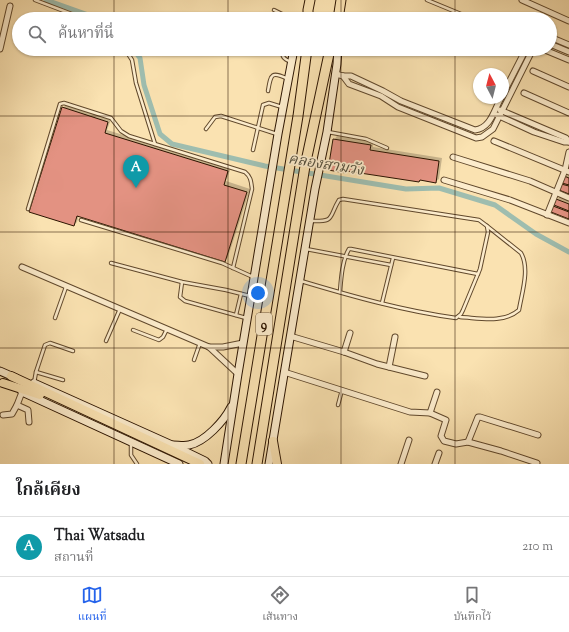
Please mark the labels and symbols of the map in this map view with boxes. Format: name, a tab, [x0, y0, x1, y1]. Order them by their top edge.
north arrow	[473, 68, 509, 104]
water label: คลองสามวัง	[286, 149, 366, 182]
pin: A	[123, 155, 149, 188]
your location	[248, 283, 268, 303]
road number: 9	[256, 313, 272, 335]

